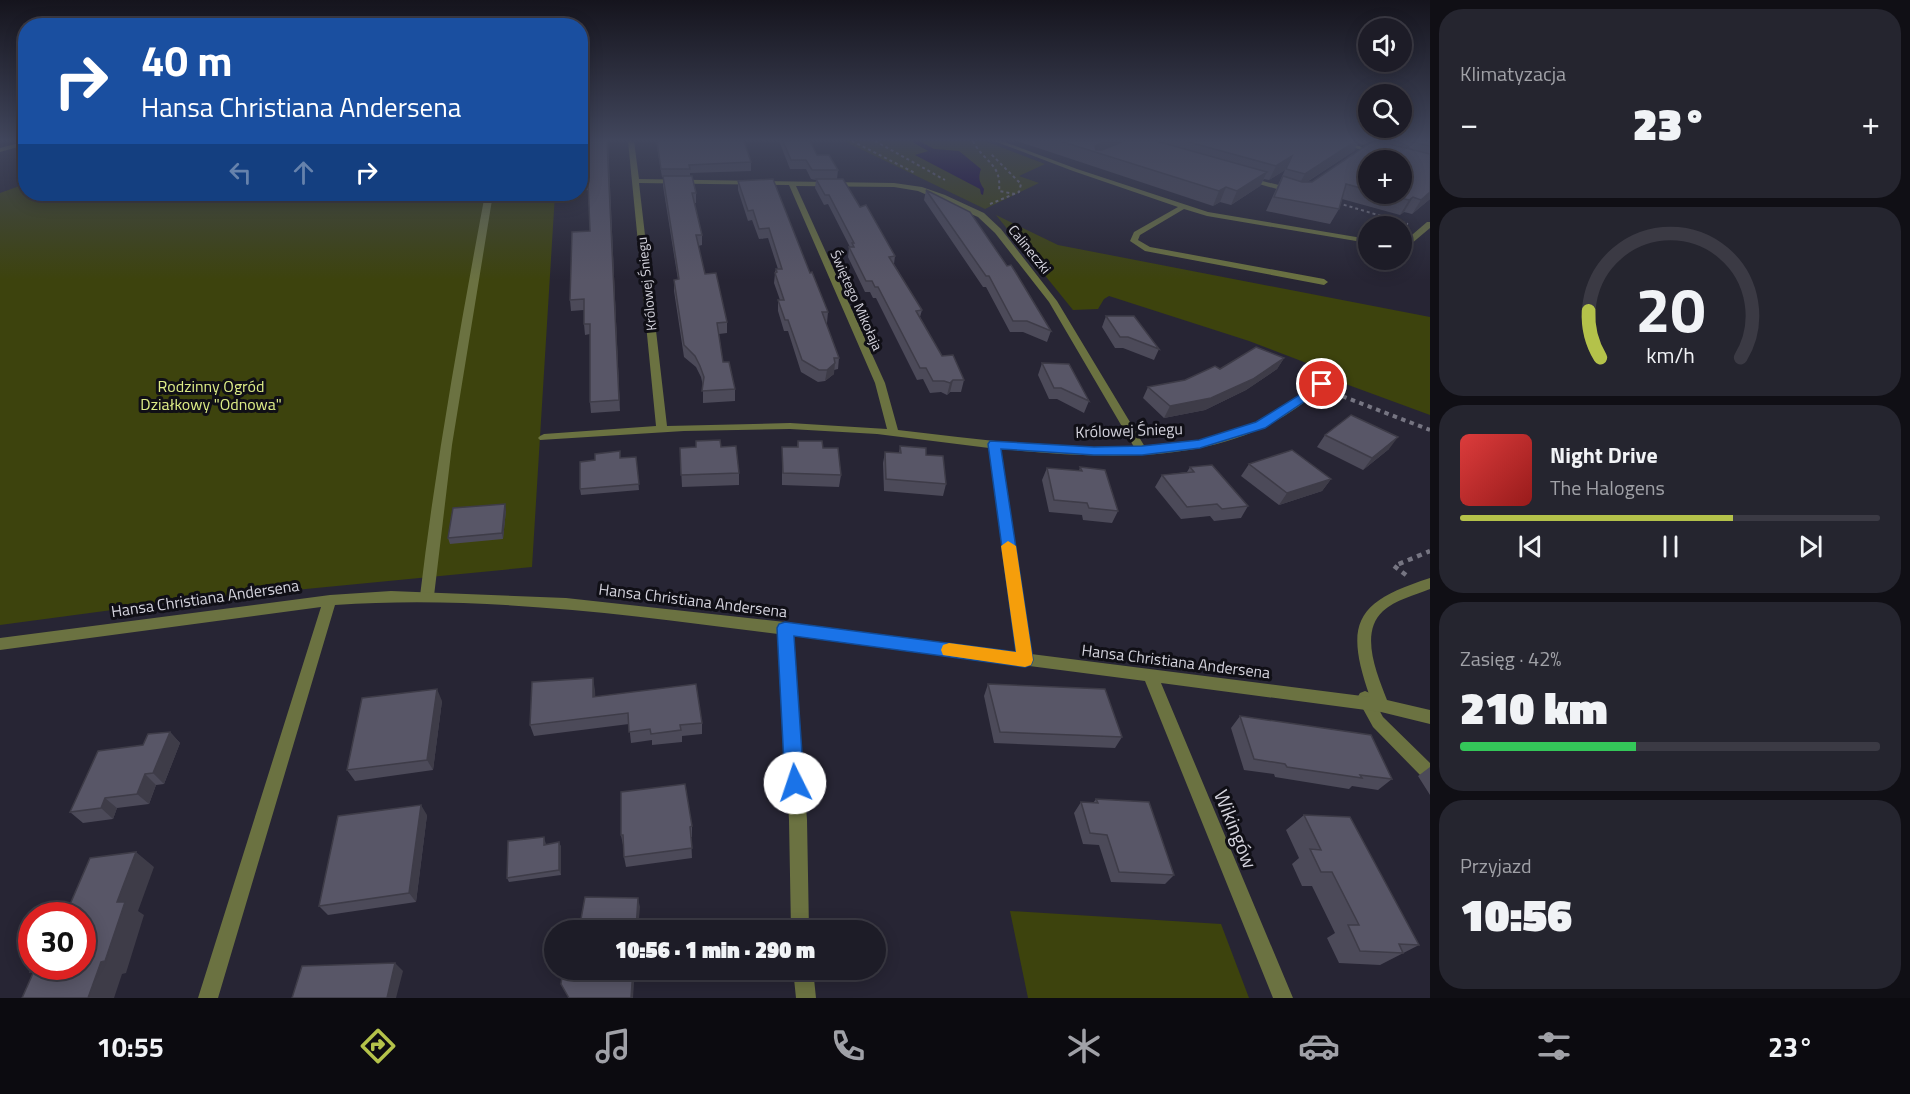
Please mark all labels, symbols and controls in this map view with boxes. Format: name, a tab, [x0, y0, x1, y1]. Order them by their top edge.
map controls	[1358, 18, 1412, 270]
button: sound	[1358, 18, 1412, 72]
text: 40 m	[141, 28, 233, 92]
icon: right	[42, 42, 120, 120]
text: Klimatyzacja	[1460, 58, 1566, 89]
button: search	[1358, 84, 1412, 138]
text: Hansa Christiana Andersena	[141, 86, 461, 127]
text: 23°	[1633, 89, 1707, 157]
text: −	[1460, 98, 1478, 148]
text: +	[1862, 98, 1880, 148]
button: +	[1358, 150, 1412, 204]
icon: left	[224, 156, 257, 189]
icon: ahead	[287, 156, 320, 189]
icon: right	[350, 156, 383, 189]
button: −	[1358, 216, 1412, 270]
street label: Calineczki	[1004, 220, 1056, 278]
street label: Królowej Śniegu	[631, 236, 661, 332]
street label: Świętego Mikołaja	[825, 246, 889, 354]
text: 20	[1635, 261, 1705, 356]
text: km/h	[1646, 340, 1694, 372]
pin	[1296, 358, 1347, 409]
icon: arrive	[1305, 367, 1338, 400]
park label: Rodzinny Ogród Działkowy "Odnowa"	[140, 374, 282, 416]
street label: Królowej Śniegu	[1075, 416, 1183, 444]
text: Night Drive	[1550, 438, 1658, 472]
text: The Halogens	[1550, 472, 1665, 503]
icon: previous	[1514, 530, 1547, 563]
icon: pause	[1654, 530, 1687, 563]
icon: next	[1794, 530, 1827, 563]
street label: Hansa Christiana Andersena	[109, 573, 301, 623]
street label: Hansa Christiana Andersena	[597, 577, 789, 623]
street label: Hansa Christiana Andersena	[1080, 638, 1272, 684]
text: Zasięg · 42%	[1460, 643, 1562, 674]
text: 210 km	[1460, 673, 1608, 741]
position arrow	[763, 751, 827, 815]
street label: Wikingów	[1206, 785, 1266, 873]
text: Przyjazd	[1460, 850, 1532, 881]
text: 10:56	[1460, 880, 1572, 948]
speed limit sign: 30	[18, 902, 96, 980]
text: 10:56 · 1 min · 290 m	[615, 933, 815, 967]
icon: directions	[357, 1025, 399, 1067]
icon: music	[592, 1025, 634, 1067]
icon: phone	[827, 1025, 869, 1067]
icon: climate	[1063, 1025, 1105, 1067]
icon: car	[1298, 1025, 1340, 1067]
icon: filters	[1533, 1025, 1575, 1067]
text: 10:55	[97, 1026, 164, 1067]
text: 23°	[1768, 1026, 1813, 1067]

